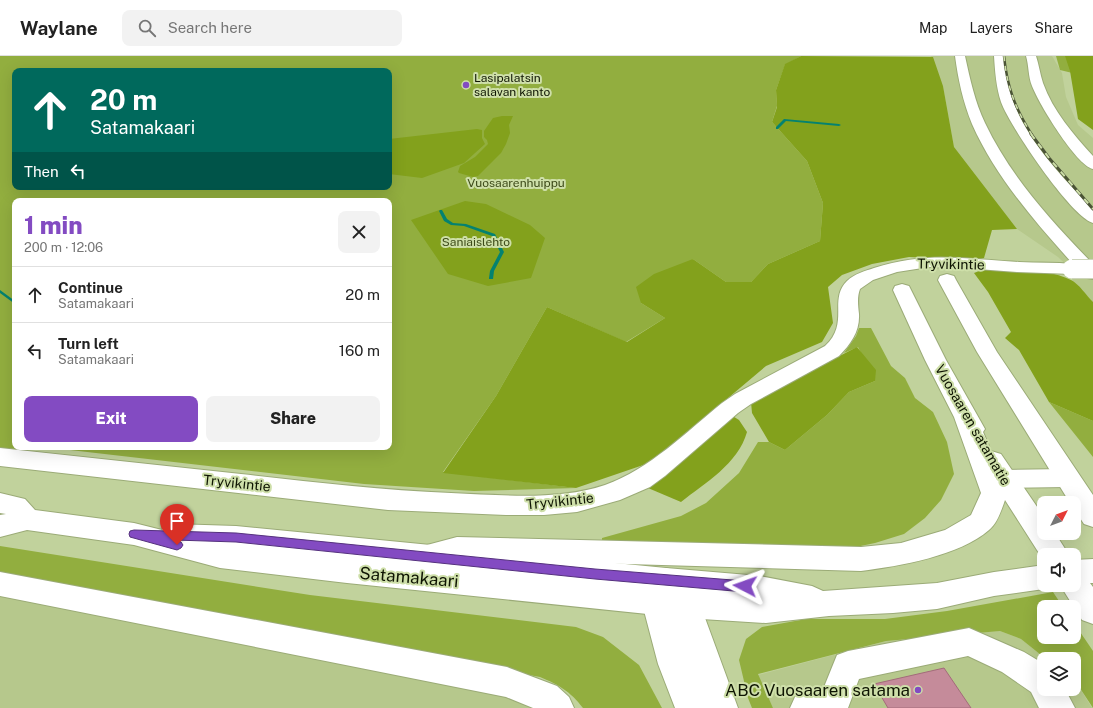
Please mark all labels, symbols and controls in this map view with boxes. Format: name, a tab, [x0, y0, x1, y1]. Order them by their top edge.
search box	[122, 10, 402, 46]
text: Waylane	[20, 17, 98, 39]
icon: search	[136, 17, 158, 39]
text: Search here	[168, 19, 252, 36]
text: Map	[919, 20, 947, 36]
text: Layers	[969, 20, 1013, 36]
text: Share	[1035, 20, 1073, 36]
place label: Lasipalatsin salavan kanto	[474, 71, 551, 99]
marker: Lasipalatsin salavan kanto	[461, 80, 471, 90]
text: 20 m	[90, 83, 157, 116]
icon: ahead	[24, 84, 76, 136]
text: Satamakaari	[90, 117, 195, 138]
icon: left	[67, 160, 89, 182]
text: Then	[24, 163, 59, 180]
park label: Vuosaarenhuippu	[467, 176, 565, 190]
text: 1 min	[24, 211, 83, 239]
button: close	[338, 211, 380, 253]
park label: Saniaislehto	[442, 235, 510, 249]
text: 200 m · 12:06	[24, 240, 103, 255]
street label: Tryvikintie	[917, 255, 985, 273]
text: Continue	[58, 279, 123, 296]
icon: ahead	[24, 284, 46, 306]
text: 20 m	[345, 286, 380, 303]
text: Satamakaari	[58, 296, 134, 311]
text: Turn left	[58, 335, 119, 352]
icon: left	[24, 340, 46, 362]
text: 160 m	[339, 342, 380, 359]
text: Satamakaari	[58, 352, 134, 367]
street label: Vuosaaren satamatie	[932, 362, 1014, 488]
button: Exit	[24, 396, 198, 442]
button: Share	[206, 396, 380, 442]
street label: Tryvikintie	[202, 471, 272, 495]
street label: Tryvikintie	[525, 489, 595, 513]
north arrow	[1037, 496, 1081, 540]
map controls	[1037, 496, 1081, 696]
pin	[160, 504, 194, 545]
icon: arrive	[166, 510, 188, 532]
button: sound	[1037, 548, 1081, 592]
street label: Satamakaari	[359, 563, 459, 591]
position arrow	[724, 565, 766, 607]
button: search	[1037, 600, 1081, 644]
button: layers	[1037, 652, 1081, 696]
place label: ABC Vuosaaren satama	[725, 680, 910, 700]
marker: ABC Vuosaaren satama	[913, 685, 923, 695]

